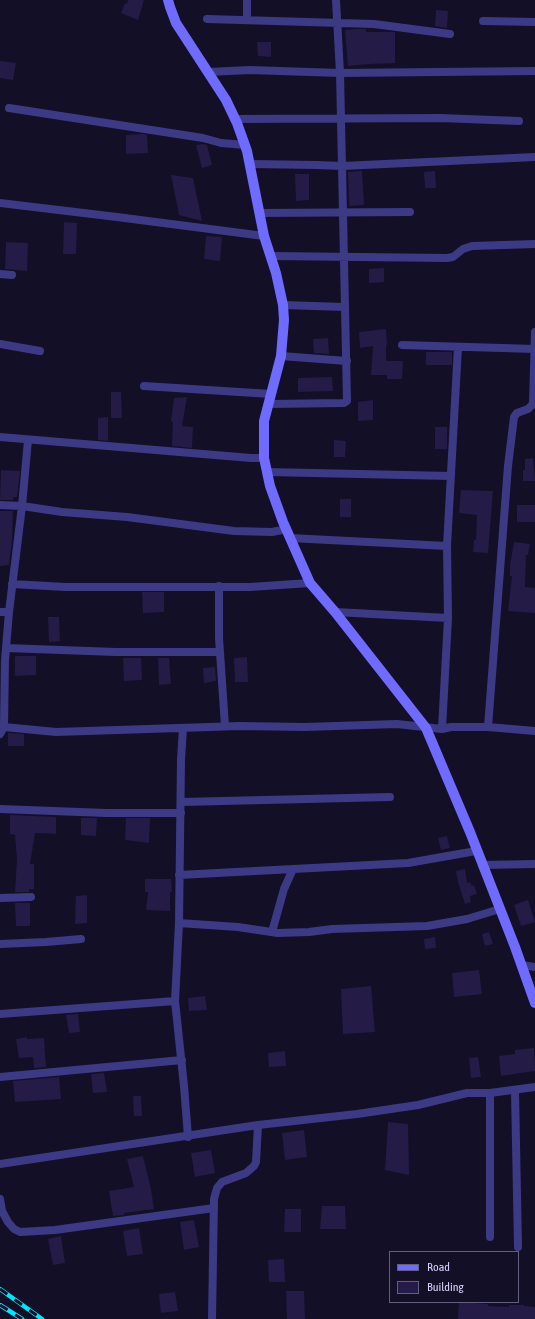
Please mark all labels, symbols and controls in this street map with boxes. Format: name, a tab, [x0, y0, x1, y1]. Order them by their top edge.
legend	[389, 1251, 519, 1303]
text: Road	[427, 1260, 450, 1274]
text: Building	[427, 1280, 464, 1294]

